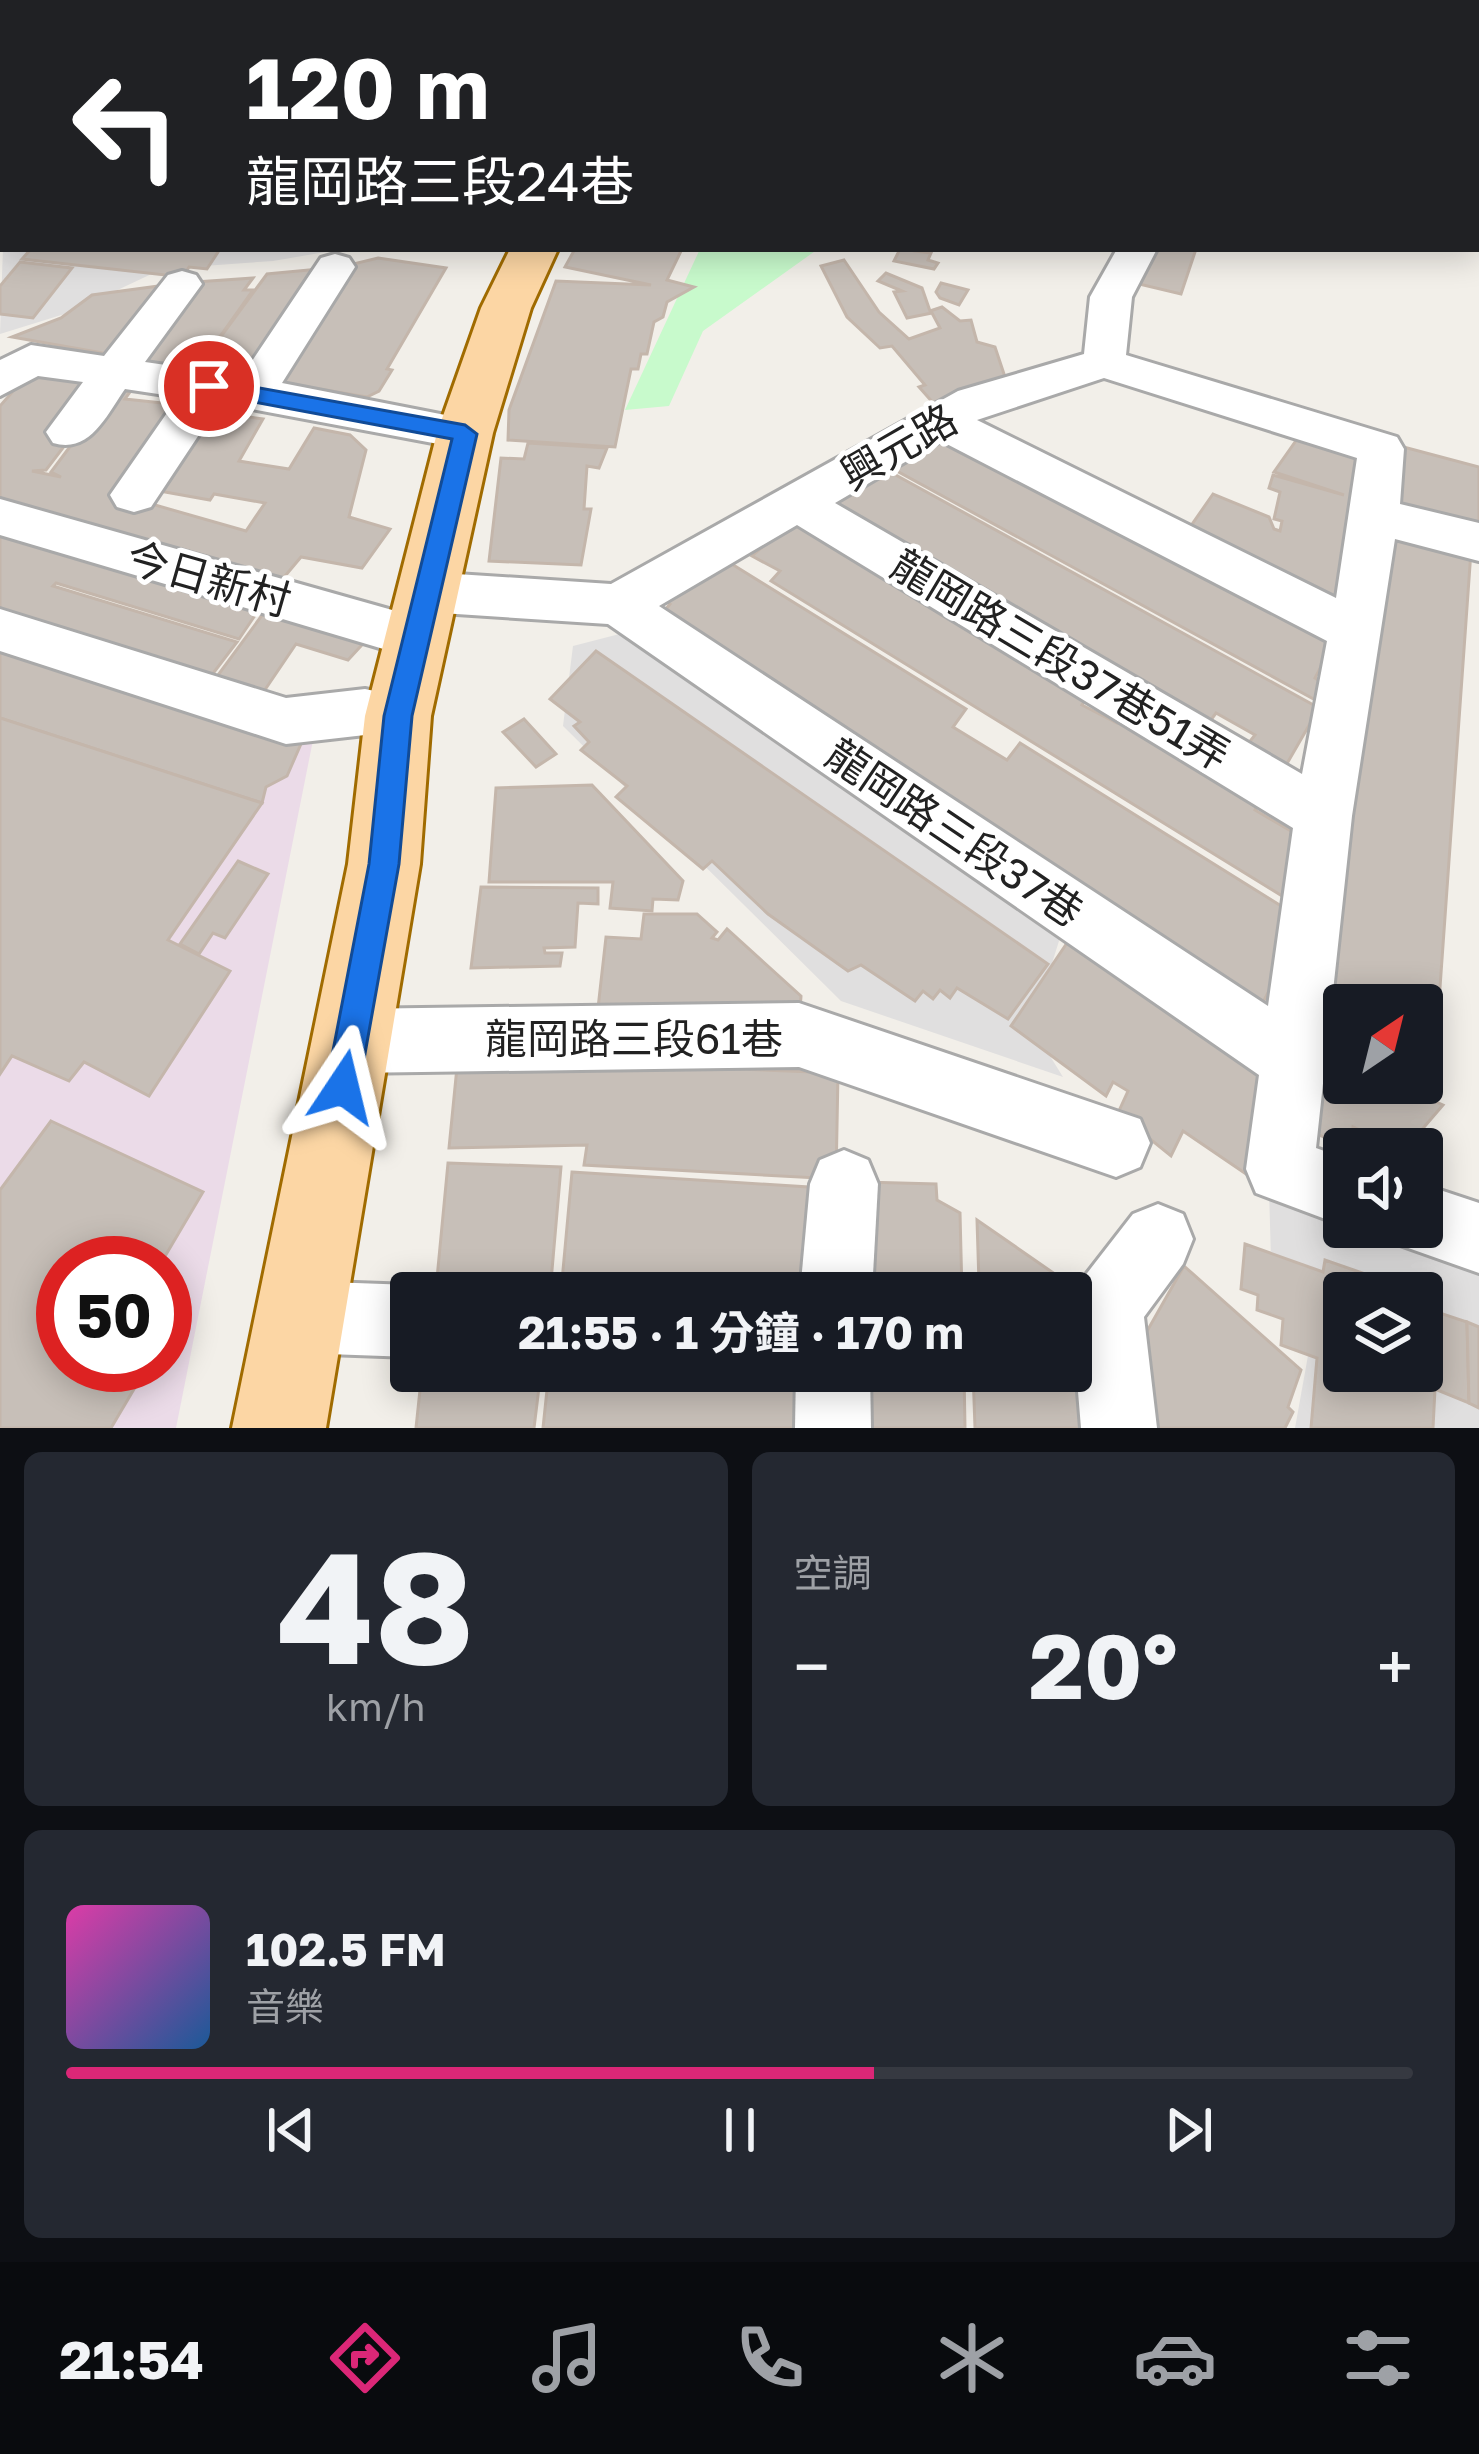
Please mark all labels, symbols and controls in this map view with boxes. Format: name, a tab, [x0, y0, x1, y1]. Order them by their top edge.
text: 120 m	[246, 37, 490, 137]
icon: left	[48, 48, 204, 204]
text: 龍岡路三段24巷	[246, 148, 634, 213]
pin	[158, 335, 260, 437]
icon: arrive	[176, 353, 242, 419]
street label: 興元路	[831, 393, 965, 499]
street label: 今日新村	[121, 531, 297, 625]
street label: 龍岡路三段37巷51弄	[883, 538, 1239, 780]
street label: 龍岡路三段37巷	[817, 728, 1093, 936]
north arrow	[1323, 984, 1443, 1104]
map controls	[1323, 984, 1443, 1392]
street label: 龍岡路三段61巷	[485, 1013, 783, 1063]
position arrow	[280, 1024, 406, 1150]
button: sound	[1323, 1128, 1443, 1248]
speed limit sign: 50	[36, 1236, 192, 1392]
button: layers	[1323, 1272, 1443, 1392]
text: 21:55 · 1 分鐘 · 170 m	[518, 1305, 964, 1359]
text: 48	[277, 1511, 474, 1698]
text: 空調	[794, 1549, 872, 1596]
text: 20°	[1029, 1611, 1178, 1719]
text: −	[794, 1626, 830, 1706]
text: +	[1377, 1626, 1413, 1706]
text: km/h	[326, 1683, 425, 1730]
text: 102.5 FM	[246, 1922, 446, 1976]
text: 音樂	[246, 1983, 324, 2030]
icon: previous	[258, 2097, 324, 2163]
icon: pause	[707, 2097, 773, 2163]
icon: next	[1156, 2097, 1222, 2163]
icon: directions	[323, 2316, 407, 2400]
icon: music	[525, 2316, 609, 2400]
icon: phone	[728, 2316, 812, 2400]
icon: climate	[930, 2316, 1014, 2400]
icon: car	[1133, 2316, 1217, 2400]
icon: filters	[1336, 2316, 1420, 2400]
text: 21:54	[59, 2326, 204, 2391]

